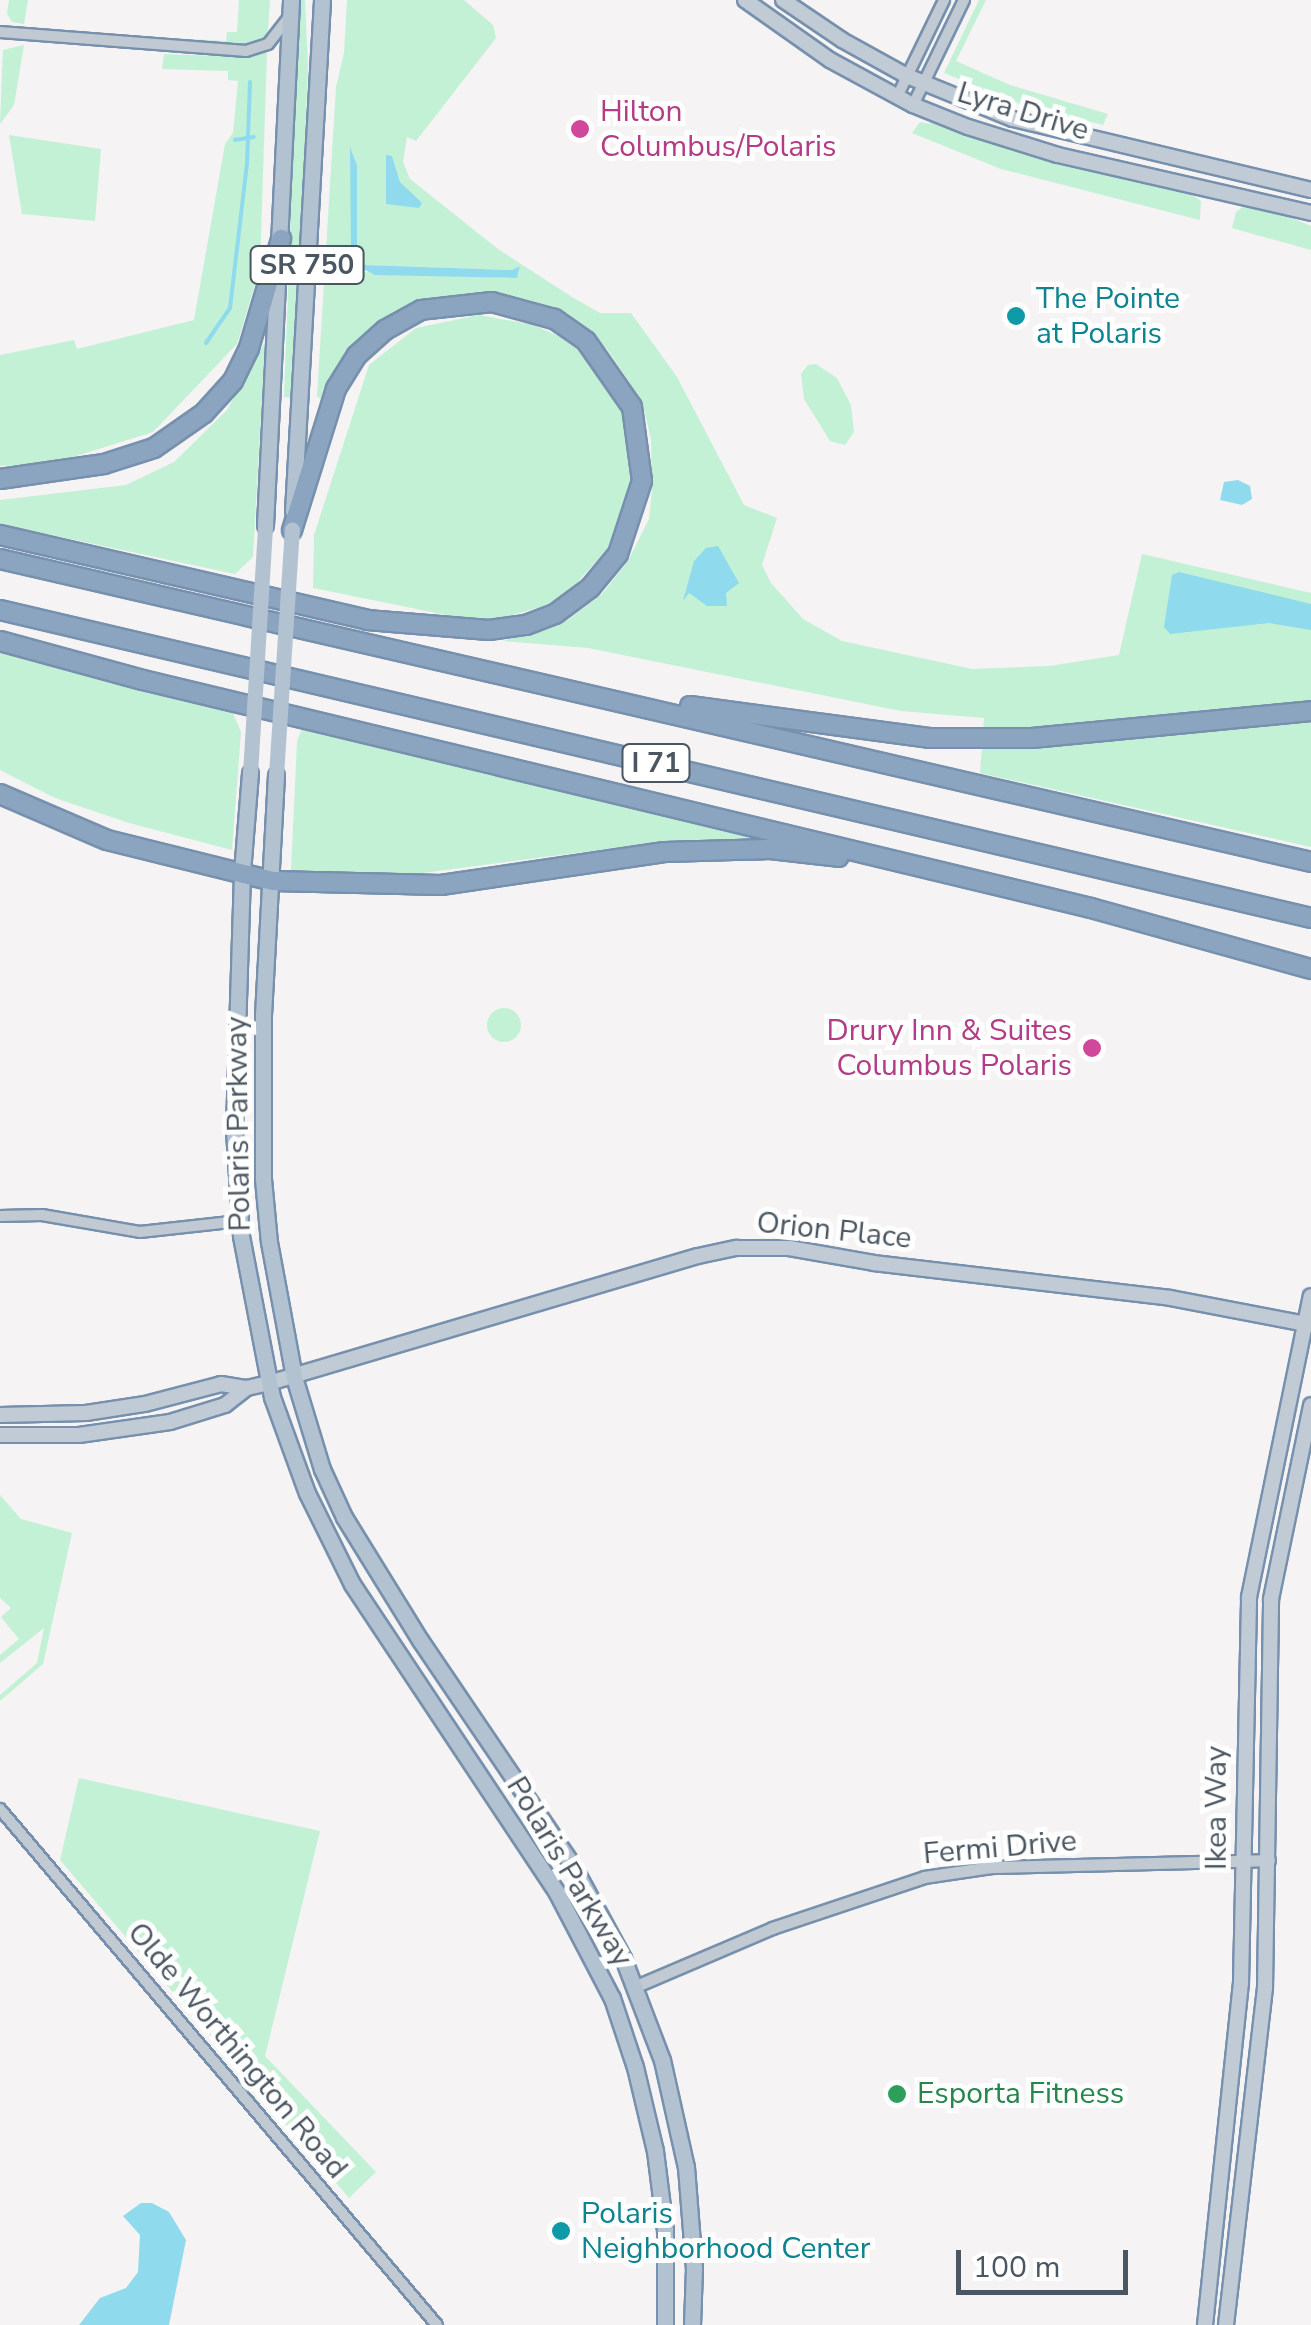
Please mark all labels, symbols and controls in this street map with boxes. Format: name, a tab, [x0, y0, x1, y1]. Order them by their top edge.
street label: Lyra Drive	[953, 75, 1093, 149]
place label: Hilton Columbus/Polaris	[600, 94, 836, 164]
marker: Hilton Columbus/Polaris	[569, 118, 591, 140]
road number: SR 750	[250, 242, 364, 288]
place label: The Pointe at Polaris	[1036, 281, 1180, 352]
marker: The Pointe at Polaris	[1005, 305, 1027, 327]
road number: I 71	[621, 740, 691, 786]
place label: Drury Inn & Suites Columbus Polaris	[826, 1013, 1072, 1084]
street label: Polaris Parkway	[219, 1016, 259, 1232]
marker: Drury Inn & Suites Columbus Polaris	[1081, 1037, 1103, 1059]
street label: Orion Place	[755, 1205, 913, 1257]
street label: Ikea Way	[1199, 1746, 1235, 1870]
street label: Polaris Parkway	[498, 1771, 640, 1973]
street label: Fermi Drive	[922, 1823, 1078, 1873]
street label: Olde Worthington Road	[119, 1916, 355, 2186]
place label: Esporta Fitness	[917, 2076, 1124, 2112]
marker: Esporta Fitness	[886, 2083, 908, 2105]
place label: Polaris Neighborhood Center	[581, 2196, 870, 2266]
marker: Polaris Neighborhood Center	[550, 2220, 572, 2242]
scale bar	[961, 2230, 1134, 2292]
text: 100 m	[973, 2247, 1060, 2288]

